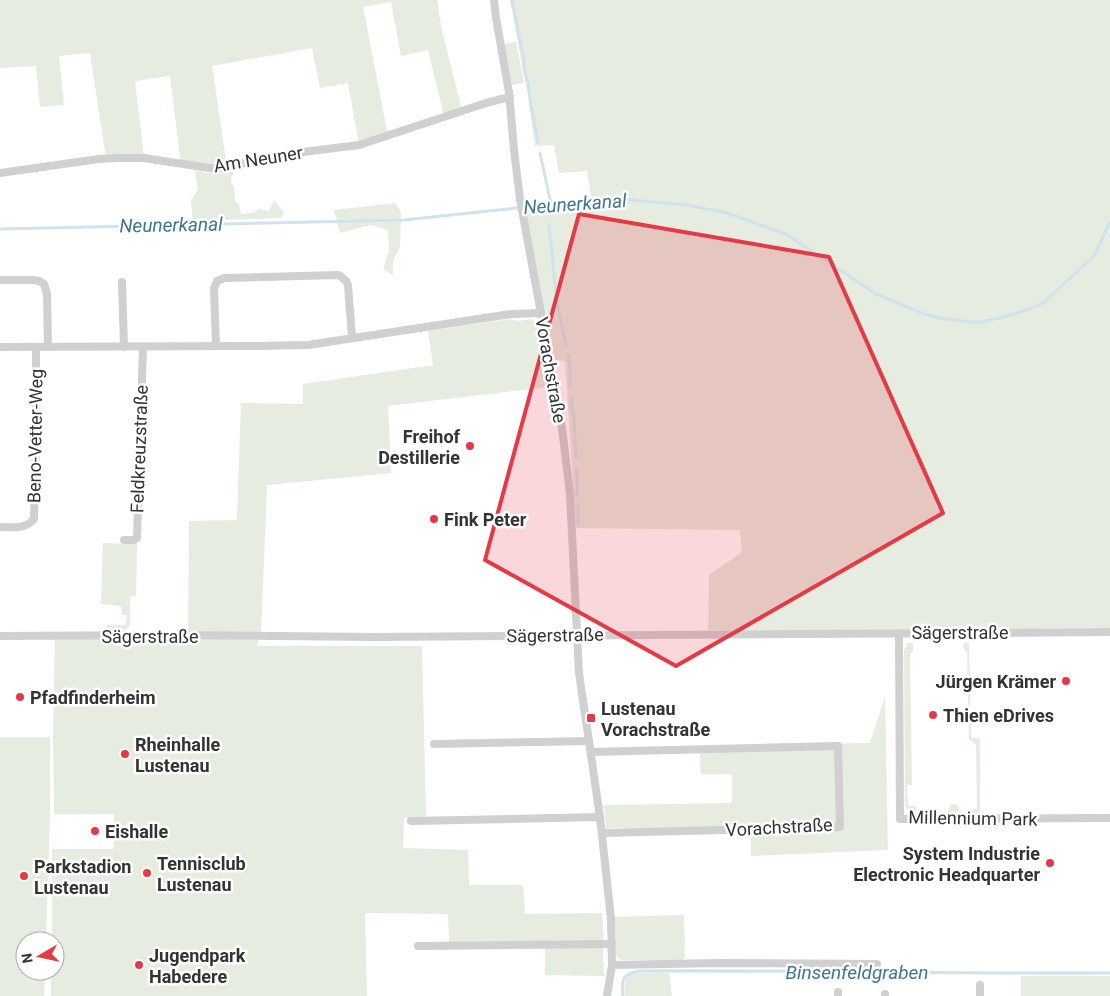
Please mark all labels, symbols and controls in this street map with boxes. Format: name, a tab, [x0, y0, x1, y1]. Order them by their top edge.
street label: Am Neuner	[212, 142, 304, 176]
water label: Neunerkanal	[523, 189, 628, 219]
water label: Neunerkanal	[119, 213, 223, 237]
street label: Vorachstraße	[531, 315, 571, 425]
street label: Beno-Vetter-Weg	[23, 369, 47, 503]
street label: Feldkreuzstraße	[126, 385, 152, 513]
place label: Freihof Destillerie	[378, 426, 461, 468]
marker: Freihof Destillerie	[464, 440, 476, 452]
place label: Fink Peter	[444, 509, 527, 530]
marker: Fink Peter	[428, 513, 440, 525]
street label: Sägerstraße	[911, 622, 1009, 643]
street label: Sägerstraße	[506, 624, 604, 646]
street label: Sägerstraße	[101, 626, 199, 647]
place label: Jürgen Krämer	[936, 671, 1056, 692]
marker: Jürgen Krämer	[1060, 675, 1072, 687]
place label: Pfadfinderheim	[30, 687, 155, 708]
marker: Pfadfinderheim	[14, 691, 26, 703]
place label: Lustenau Vorachstraße	[601, 698, 711, 740]
place label: Thien eDrives	[943, 705, 1054, 726]
marker: Thien eDrives	[927, 709, 939, 721]
marker: Lustenau Vorachstraße	[585, 712, 597, 724]
place label: Rheinhalle Lustenau	[135, 734, 220, 776]
marker: Rheinhalle Lustenau	[119, 748, 131, 760]
street label: Millennium Park	[908, 806, 1039, 830]
street label: Vorachstraße	[725, 814, 833, 840]
place label: Eishalle	[105, 821, 168, 842]
marker: Eishalle	[89, 825, 101, 837]
place label: System Industrie Electronic Headquarter	[853, 843, 1040, 885]
place label: Tennisclub Lustenau	[157, 853, 246, 895]
place label: Parkstadion Lustenau	[34, 856, 131, 898]
marker: System Industrie Electronic Headquarter	[1044, 857, 1056, 869]
marker: Tennisclub Lustenau	[141, 867, 153, 879]
marker: Parkstadion Lustenau	[18, 870, 30, 882]
north arrow	[15, 931, 65, 981]
place label: Jugendpark Habedere	[149, 945, 246, 987]
text: N	[18, 952, 36, 964]
marker: Jugendpark Habedere	[133, 959, 145, 971]
water label: Binsenfeldgraben	[786, 961, 928, 984]

